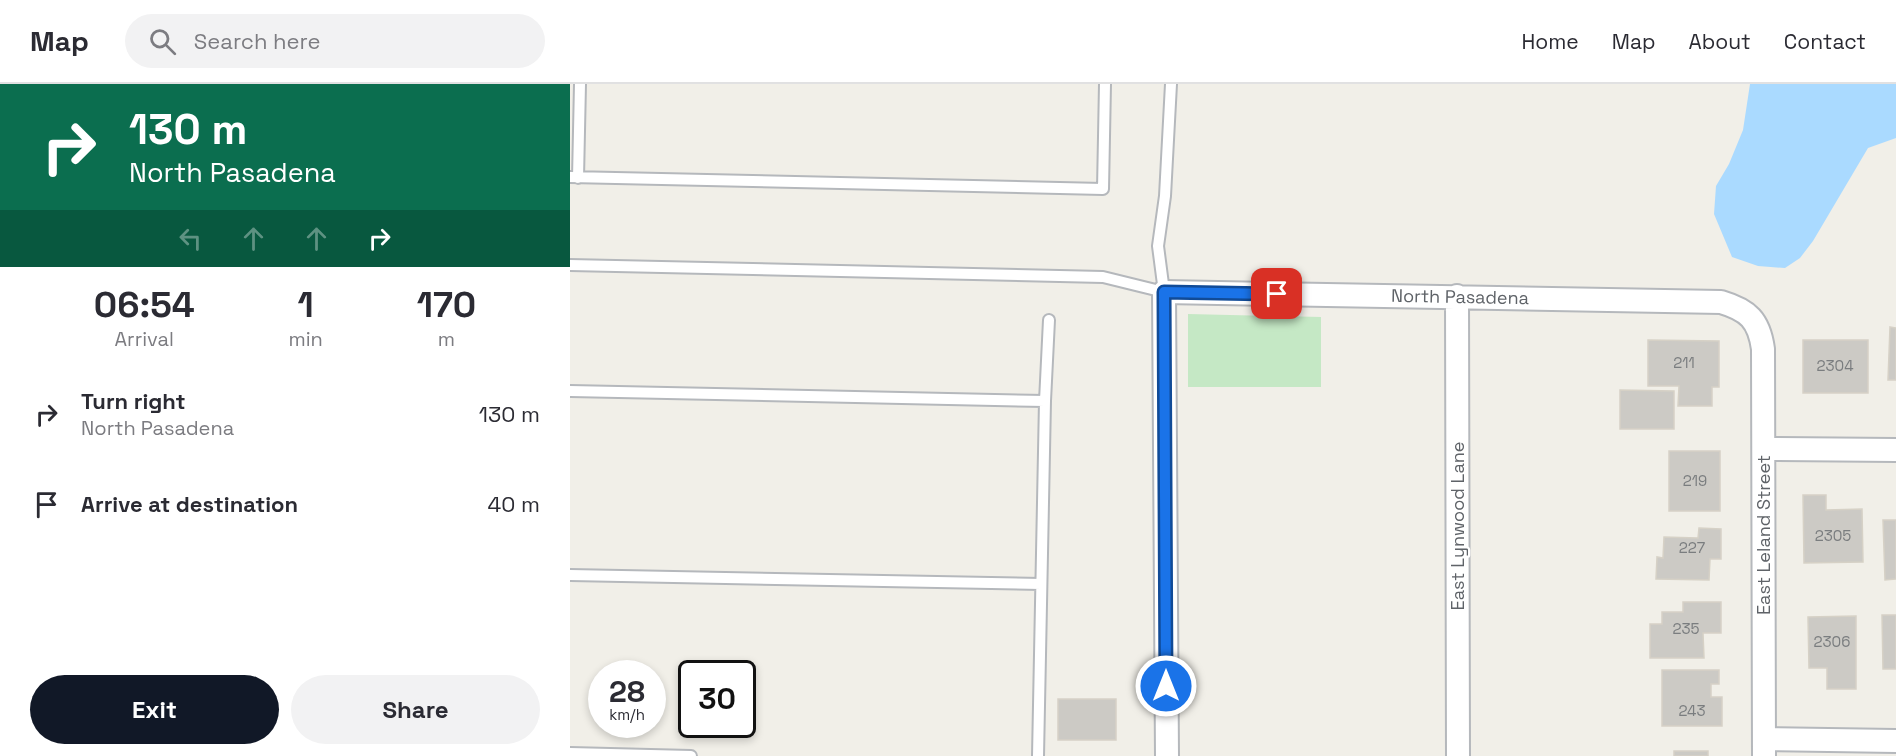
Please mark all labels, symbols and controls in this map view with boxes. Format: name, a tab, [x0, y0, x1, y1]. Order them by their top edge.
search box	[125, 14, 545, 68]
text: Map	[30, 23, 89, 59]
icon: search	[146, 25, 179, 58]
text: Search here	[194, 27, 321, 55]
text: Home	[1521, 28, 1579, 55]
text: Map	[1612, 28, 1656, 55]
text: About	[1689, 28, 1751, 55]
text: Contact	[1784, 28, 1866, 55]
text: 130 m	[129, 103, 247, 156]
icon: right	[30, 108, 108, 186]
text: North Pasadena	[129, 155, 336, 190]
icon: left	[174, 222, 207, 255]
icon: ahead	[237, 222, 270, 255]
icon: ahead	[300, 222, 333, 255]
icon: right	[363, 222, 396, 255]
pin	[1251, 268, 1302, 319]
icon: arrive	[1260, 277, 1293, 310]
text: 06:54	[94, 282, 195, 328]
text: 1	[298, 282, 314, 328]
text: 170	[417, 282, 476, 328]
street label: North Pasadena	[1391, 284, 1529, 309]
text: Arrival	[115, 326, 174, 352]
text: min	[289, 326, 323, 352]
text: m	[438, 326, 455, 352]
house number: 211	[1673, 353, 1695, 372]
house number: 2304	[1816, 356, 1854, 375]
text: Turn right	[81, 387, 186, 415]
icon: right	[30, 398, 63, 431]
text: 130 m	[479, 400, 540, 428]
text: North Pasadena	[81, 415, 234, 441]
street label: East Lynwood Lane	[1446, 442, 1469, 610]
street label: East Leland Street	[1752, 455, 1775, 615]
house number: 219	[1683, 471, 1707, 490]
icon: arrive	[30, 488, 63, 521]
text: Arrive at destination	[81, 490, 298, 518]
text: 40 m	[488, 490, 540, 518]
house number: 2305	[1815, 526, 1851, 545]
house number: 227	[1679, 538, 1705, 557]
house number: 235	[1672, 619, 1700, 638]
house number: 2306	[1814, 632, 1850, 651]
position arrow	[1134, 654, 1198, 718]
speed limit sign: 30	[678, 660, 756, 738]
text: 28	[609, 672, 645, 711]
button: Exit	[30, 675, 279, 744]
button: Share	[291, 675, 540, 744]
house number: 243	[1678, 701, 1706, 720]
text: km/h	[609, 705, 645, 724]

